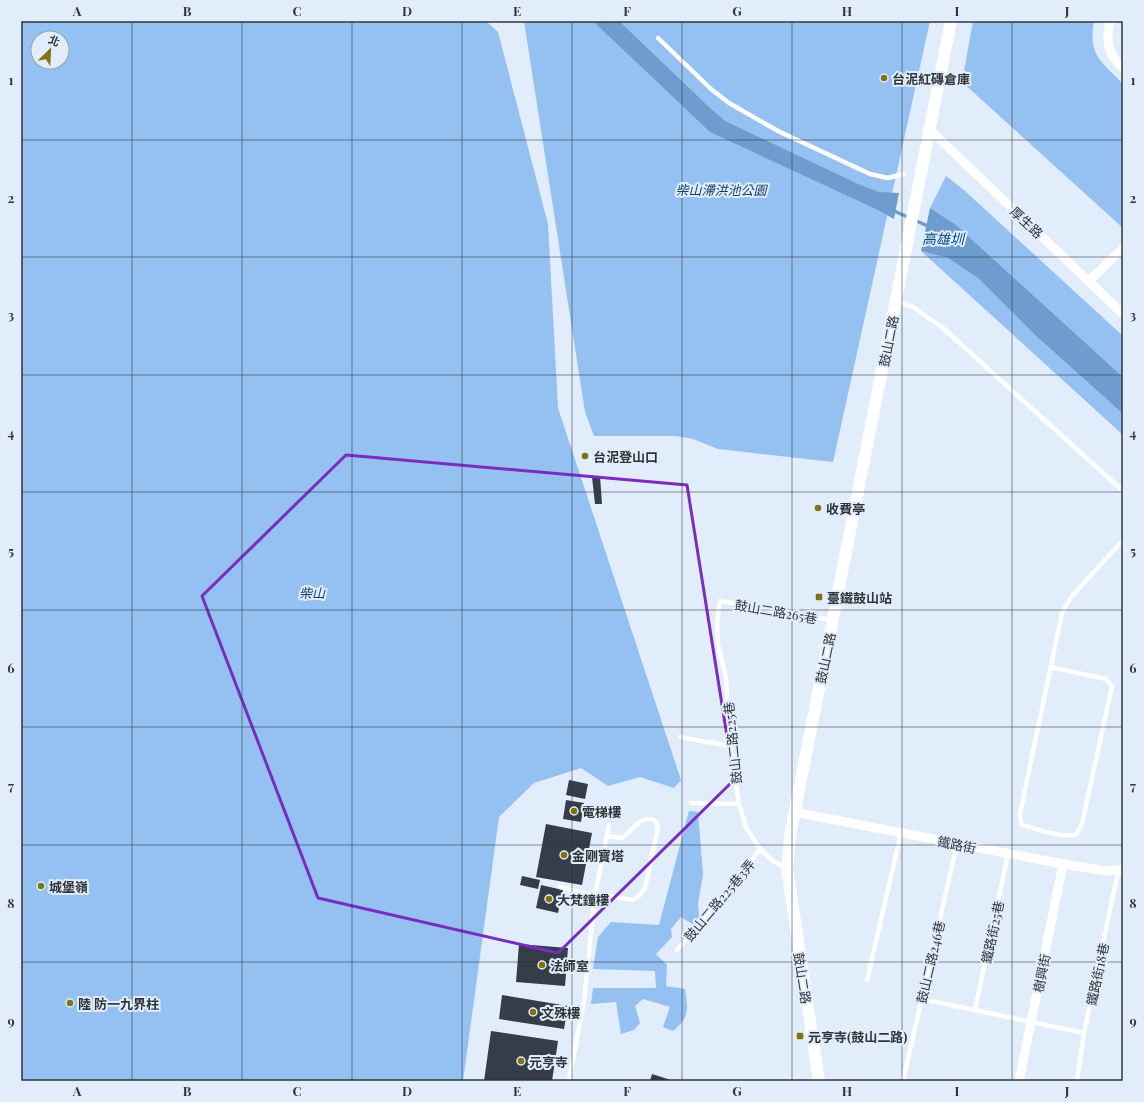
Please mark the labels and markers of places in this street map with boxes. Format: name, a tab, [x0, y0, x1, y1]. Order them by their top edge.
place label: 台泥紅磚倉庫	[892, 70, 970, 87]
marker: 台泥紅磚倉庫	[879, 73, 889, 83]
place label: 台泥登山口	[593, 448, 658, 465]
marker: 台泥登山口	[580, 451, 590, 461]
place label: 收費亭	[826, 500, 865, 517]
marker: 收費亭	[813, 503, 823, 513]
place label: 臺鐵鼓山站	[827, 589, 892, 606]
marker: 臺鐵鼓山站	[814, 592, 824, 602]
place label: 電梯樓	[582, 803, 621, 820]
marker: 電梯樓	[569, 806, 579, 816]
place label: 金剛寶塔	[572, 847, 624, 864]
marker: 金剛寶塔	[559, 850, 569, 860]
place label: 城堡嶺	[49, 878, 88, 895]
marker: 城堡嶺	[36, 881, 46, 891]
place label: 大梵鐘樓	[557, 891, 609, 908]
marker: 大梵鐘樓	[544, 894, 554, 904]
place label: 法師室	[550, 957, 589, 974]
marker: 法師室	[537, 960, 547, 970]
place label: 陸 防一九界柱	[78, 995, 159, 1012]
marker: 陸 防一九界柱	[65, 998, 75, 1008]
place label: 文殊樓	[541, 1004, 580, 1021]
marker: 文殊樓	[528, 1007, 538, 1017]
place label: 元亨寺(鼓山二路)	[808, 1028, 907, 1045]
marker: 元亨寺(鼓山二路)	[795, 1031, 805, 1041]
place label: 元亨寺	[529, 1053, 568, 1070]
marker: 元亨寺	[516, 1056, 526, 1066]

